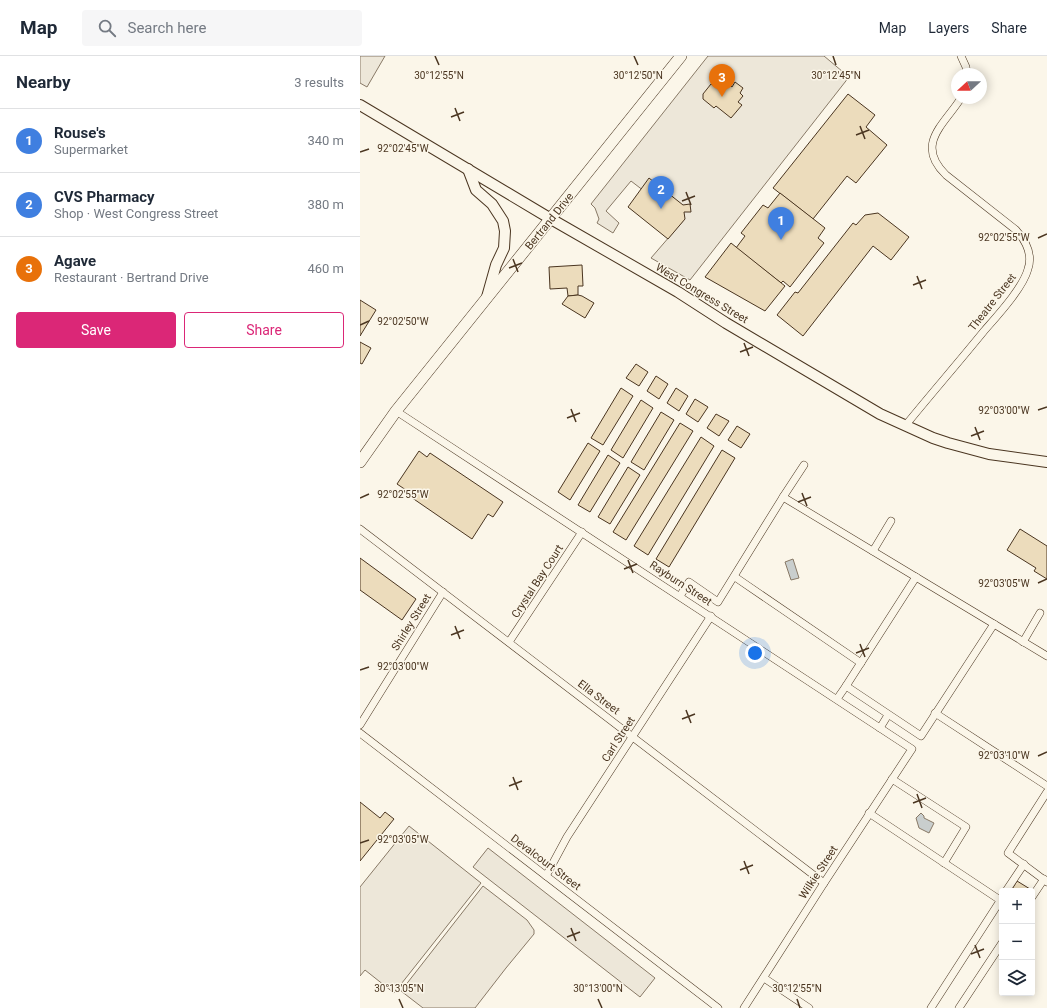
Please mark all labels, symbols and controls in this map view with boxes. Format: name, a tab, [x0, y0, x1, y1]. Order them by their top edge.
search box	[82, 10, 362, 46]
text: Map	[20, 16, 58, 39]
icon: search	[96, 17, 118, 39]
text: Search here	[128, 19, 206, 37]
text: Map	[879, 20, 906, 36]
text: Layers	[928, 20, 969, 36]
text: Share	[991, 20, 1027, 36]
pin: 3	[709, 64, 735, 97]
north arrow	[951, 68, 987, 104]
text: 30°12'55"N	[414, 70, 464, 81]
text: 30°12'50"N	[613, 70, 663, 81]
text: 30°12'45"N	[811, 70, 861, 81]
text: Nearby	[16, 72, 71, 92]
text: 3 results	[294, 75, 344, 90]
text: Rouse's	[54, 124, 106, 142]
text: 1	[25, 133, 33, 148]
text: 340 m	[307, 133, 344, 148]
text: Supermarket	[54, 142, 128, 157]
text: 92°02'45"W	[377, 143, 429, 154]
pin: 2	[648, 176, 674, 209]
text: CVS Pharmacy	[54, 188, 155, 206]
street label: Bertrand Drive	[522, 190, 576, 252]
text: 2	[25, 197, 33, 212]
text: 380 m	[307, 197, 344, 212]
text: Shop · West Congress Street	[54, 206, 218, 221]
pin: 1	[768, 207, 794, 240]
text: 92°02'55"W	[978, 232, 1030, 243]
text: Agave	[54, 252, 96, 270]
text: 3	[25, 261, 33, 276]
text: 460 m	[307, 261, 344, 276]
street label: West Congress Street	[653, 261, 751, 326]
text: Restaurant · Bertrand Drive	[54, 270, 209, 285]
street label: Theatre Street	[966, 271, 1019, 334]
button: Save	[16, 312, 176, 348]
button: Share	[184, 312, 344, 348]
text: 92°02'50"W	[377, 316, 429, 327]
text: 92°03'00"W	[978, 405, 1030, 416]
text: 92°02'55"W	[377, 489, 429, 500]
street label: Crystal Bay Court	[509, 542, 566, 620]
street label: Rayburn Street	[647, 558, 715, 609]
text: 92°03'05"W	[978, 578, 1030, 589]
street label: Shirley Street	[389, 591, 434, 653]
your location	[745, 643, 765, 663]
text: 92°03'00"W	[377, 661, 429, 672]
street label: Ella Street	[575, 677, 623, 718]
street label: Carl Street	[599, 714, 638, 764]
text: 92°03'10"W	[978, 750, 1030, 761]
street label: Devalcourt Street	[508, 832, 584, 893]
text: 92°03'05"W	[377, 834, 429, 845]
street label: Wilkie Street	[796, 843, 841, 901]
map controls	[999, 888, 1035, 996]
button: +	[999, 888, 1035, 924]
button: −	[999, 924, 1035, 960]
button: layers	[999, 960, 1035, 996]
text: 30°13'05"N	[374, 983, 424, 994]
text: 30°13'00"N	[573, 983, 623, 994]
text: 30°12'55"N	[772, 983, 822, 994]

